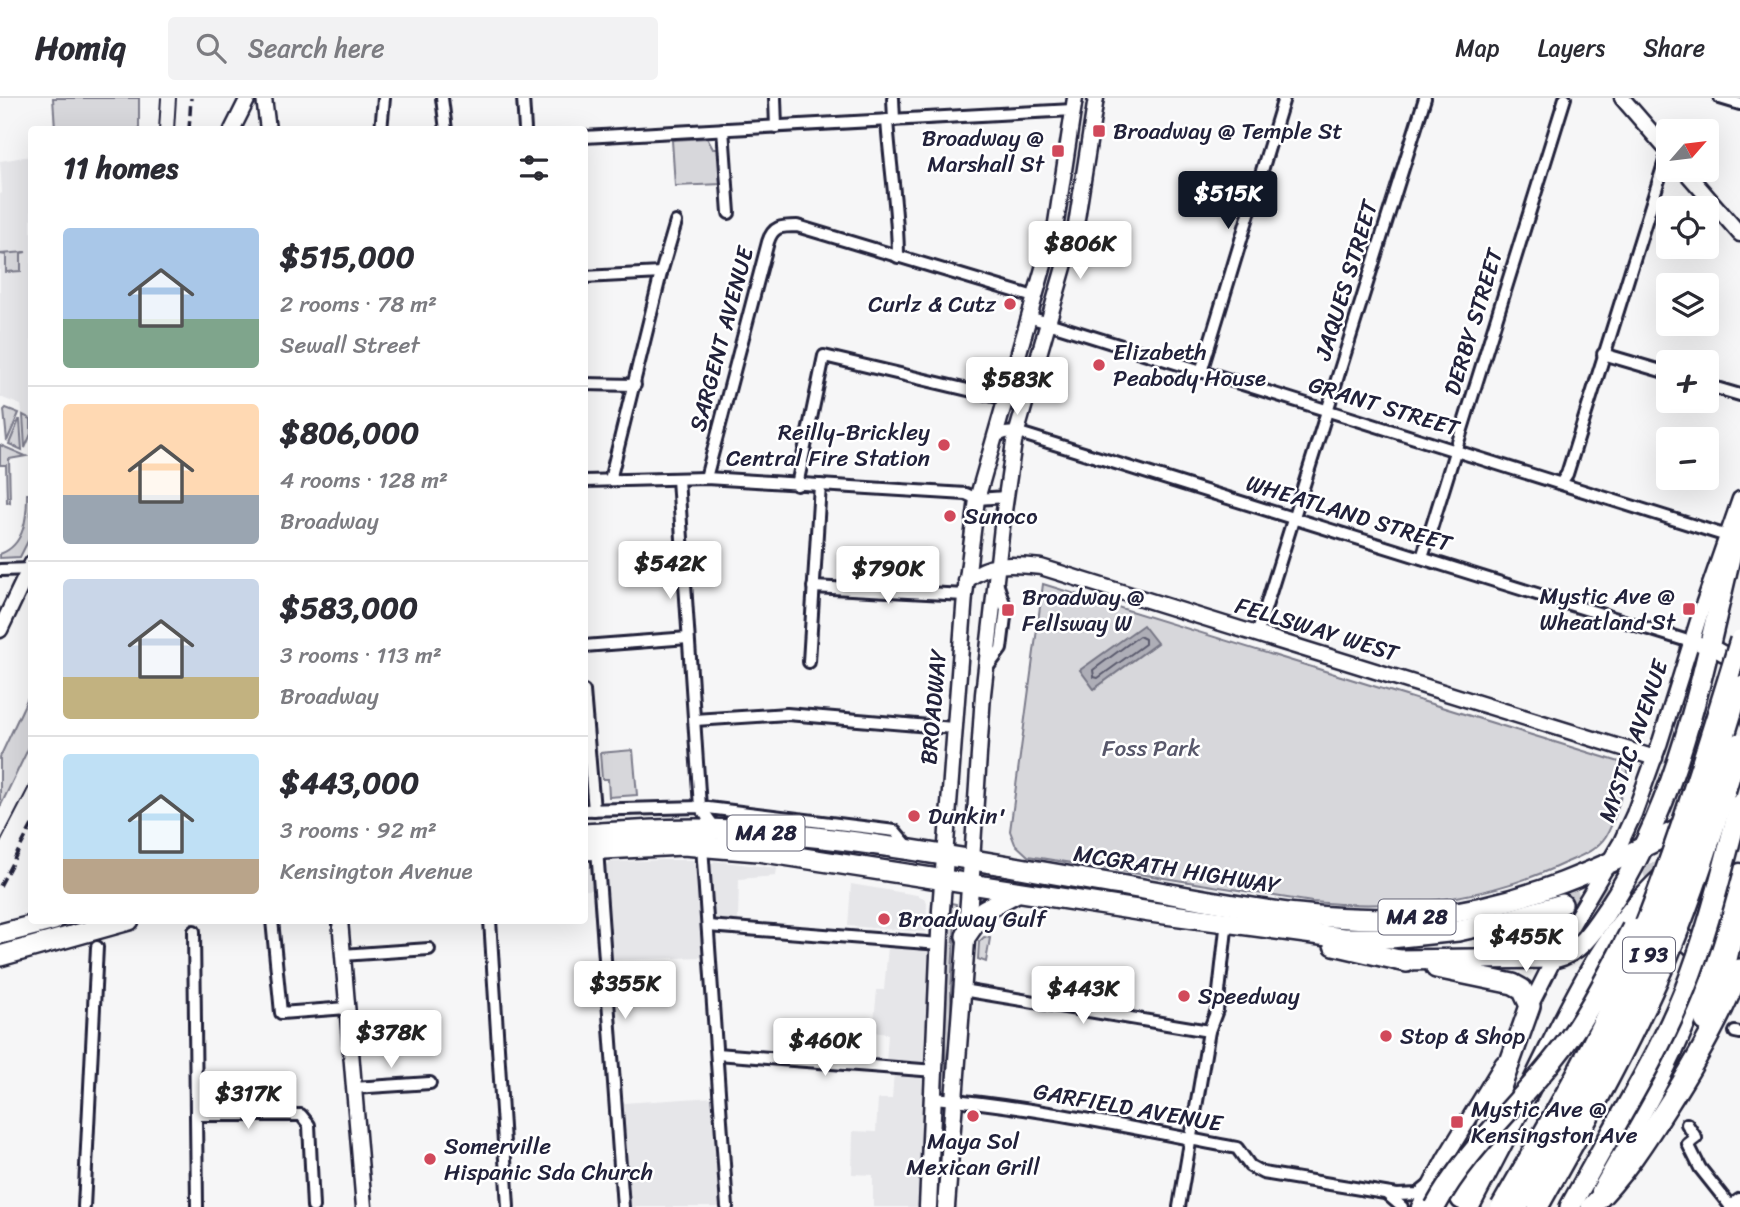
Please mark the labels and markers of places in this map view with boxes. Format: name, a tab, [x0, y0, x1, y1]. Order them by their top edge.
place label: Broadway @ Temple St	[1113, 111, 1343, 152]
place label: Broadway @ Marshall St	[922, 118, 1046, 185]
marker: Broadway @ Temple St	[1091, 123, 1107, 139]
marker: Broadway @ Marshall St	[1050, 143, 1066, 159]
pin: $515K	[1179, 172, 1277, 231]
pin: $806K	[1031, 222, 1129, 281]
place label: Curlz & Cutz	[868, 284, 997, 325]
marker: Curlz & Cutz	[1002, 296, 1018, 312]
place label: Elizabeth Peabody House	[1113, 332, 1266, 399]
marker: Elizabeth Peabody House	[1091, 357, 1107, 373]
pin: $583K	[968, 358, 1066, 417]
place label: Reilly-Brickley Central Fire Station	[726, 412, 930, 479]
marker: Reilly-Brickley Central Fire Station	[936, 437, 952, 453]
place label: Sunoco	[964, 496, 1038, 537]
marker: Sunoco	[942, 508, 958, 524]
pin: $542K	[621, 542, 719, 601]
pin: $790K	[839, 546, 937, 606]
place label: Mystic Ave @ Wheatland St	[1539, 576, 1677, 643]
place label: Broadway @ Fellsway W	[1022, 577, 1145, 644]
marker: Mystic Ave @ Wheatland St	[1681, 601, 1697, 617]
marker: Broadway @ Fellsway W	[1000, 602, 1016, 618]
place label: Dunkin'	[928, 796, 1006, 837]
marker: Dunkin'	[906, 808, 922, 824]
place label: Broadway Gulf	[898, 899, 1048, 940]
marker: Broadway Gulf	[876, 911, 892, 927]
pin: $455K	[1477, 914, 1575, 974]
pin: $355K	[576, 962, 674, 1021]
pin: $443K	[1034, 967, 1132, 1026]
place label: Speedway	[1198, 976, 1300, 1017]
marker: Speedway	[1176, 988, 1192, 1004]
pin: $378K	[342, 1010, 440, 1070]
place label: Stop & Shop	[1400, 1016, 1525, 1057]
pin: $460K	[776, 1018, 874, 1078]
marker: Stop & Shop	[1378, 1028, 1394, 1044]
pin: $317K	[199, 1072, 297, 1131]
place label: Mystic Ave @ Kensingston Ave	[1471, 1089, 1638, 1156]
marker: Maya Sol Mexican Grill	[965, 1108, 981, 1124]
marker: Mystic Ave @ Kensingston Ave	[1449, 1114, 1465, 1130]
place label: Maya Sol Mexican Grill	[906, 1121, 1040, 1188]
place label: Somerville Hispanic Sda Church	[444, 1126, 653, 1193]
marker: Somerville Hispanic Sda Church	[422, 1151, 438, 1167]

